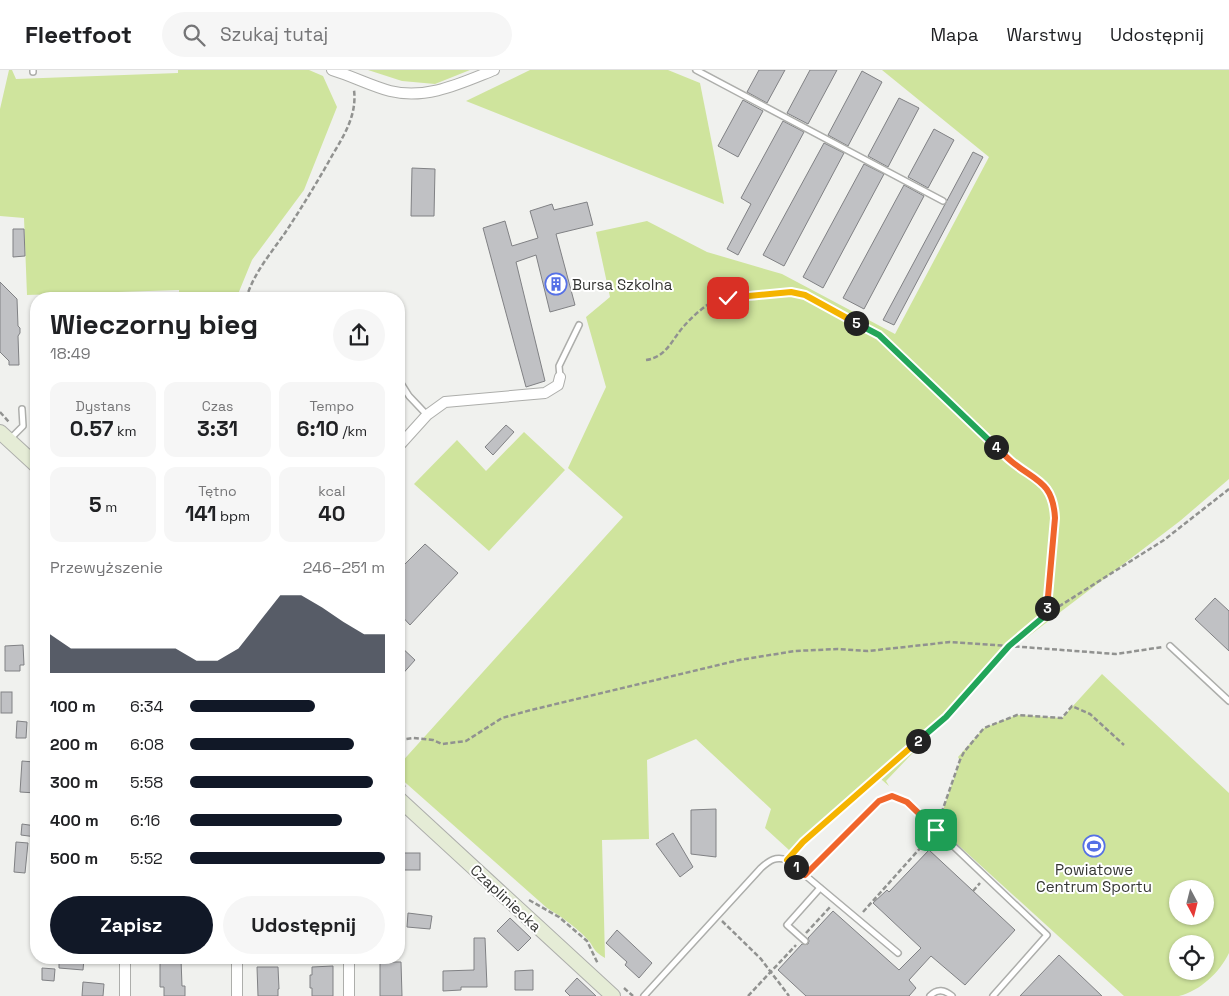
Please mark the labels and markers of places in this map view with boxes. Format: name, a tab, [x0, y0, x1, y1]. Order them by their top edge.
building icon: Bursa Szkolna	[544, 272, 568, 296]
place label: Bursa Szkolna	[572, 275, 673, 294]
pin	[707, 277, 749, 319]
pin: 5	[844, 310, 868, 336]
pin: 4	[984, 434, 1008, 460]
pin: 3	[1034, 596, 1060, 620]
pin: 2	[906, 728, 930, 754]
pin	[915, 809, 957, 851]
sports icon: Powiatowe Centrum Sportu	[1082, 834, 1106, 858]
pin: 1	[784, 854, 808, 880]
place label: Powiatowe Centrum Sportu	[1036, 860, 1152, 896]

